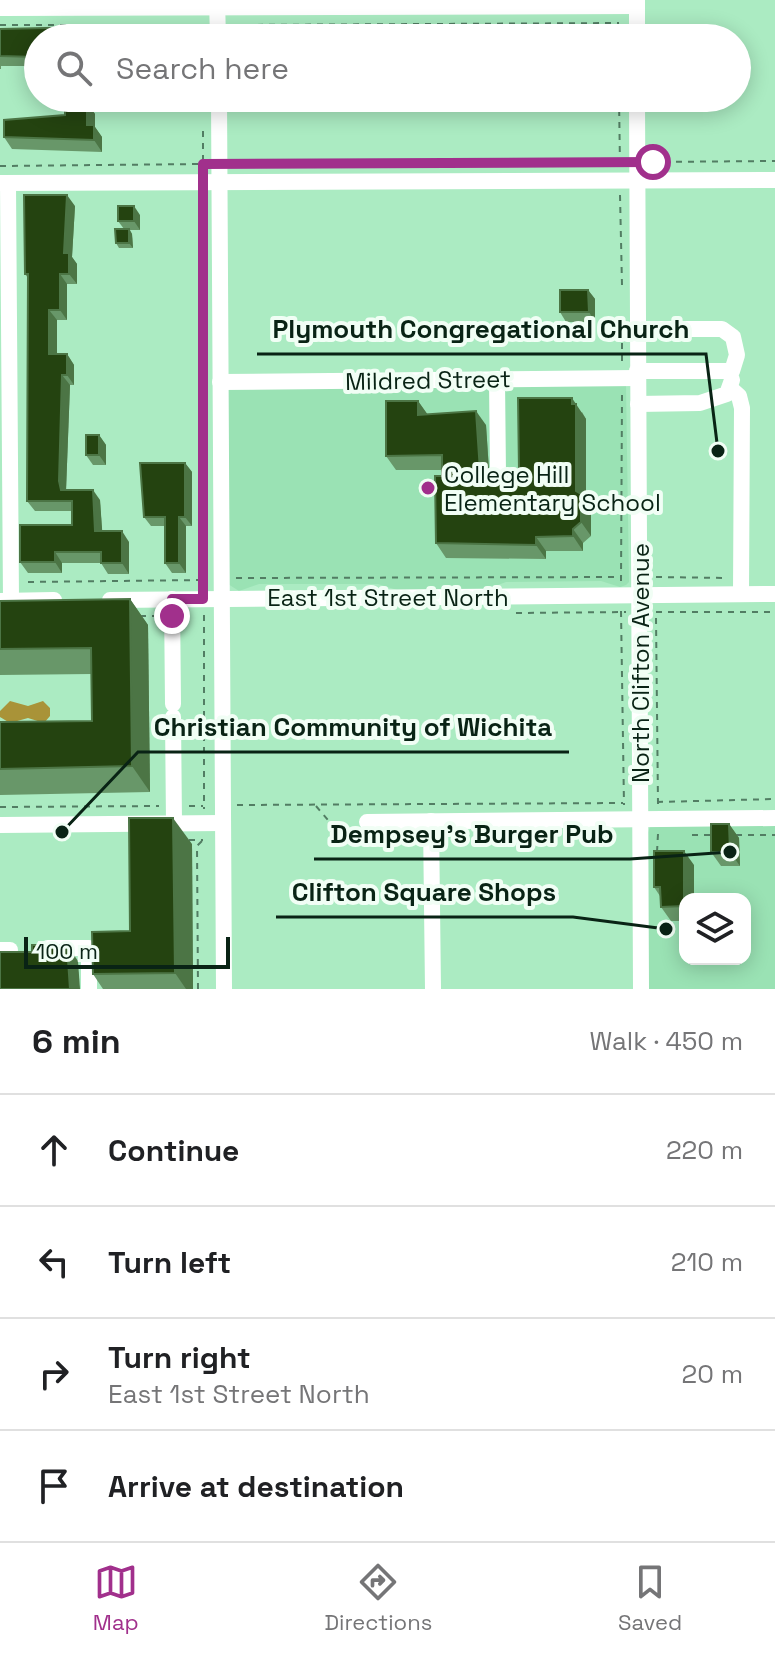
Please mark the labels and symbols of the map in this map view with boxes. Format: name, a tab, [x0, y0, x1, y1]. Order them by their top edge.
route start	[635, 144, 671, 180]
callout: Plymouth Congregational Church	[257, 304, 706, 354]
text: Plymouth Congregational Church	[273, 312, 689, 346]
street label: Mildred Street	[345, 363, 511, 397]
place label: College Hill Elementary School	[444, 459, 661, 518]
marker: College Hill Elementary School	[419, 479, 437, 497]
street label: North Clifton Avenue	[625, 543, 656, 783]
street label: East 1st Street North	[267, 582, 509, 613]
route end	[154, 598, 190, 634]
callout: Christian Community of Wichita	[138, 702, 569, 752]
text: Christian Community of Wichita	[154, 710, 552, 744]
callout: Dempsey's Burger Pub	[314, 809, 630, 859]
text: Dempsey's Burger Pub	[330, 817, 614, 851]
callout: Clifton Square Shops	[276, 867, 573, 917]
text: Clifton Square Shops	[292, 875, 556, 909]
scale bar	[24, 933, 230, 969]

